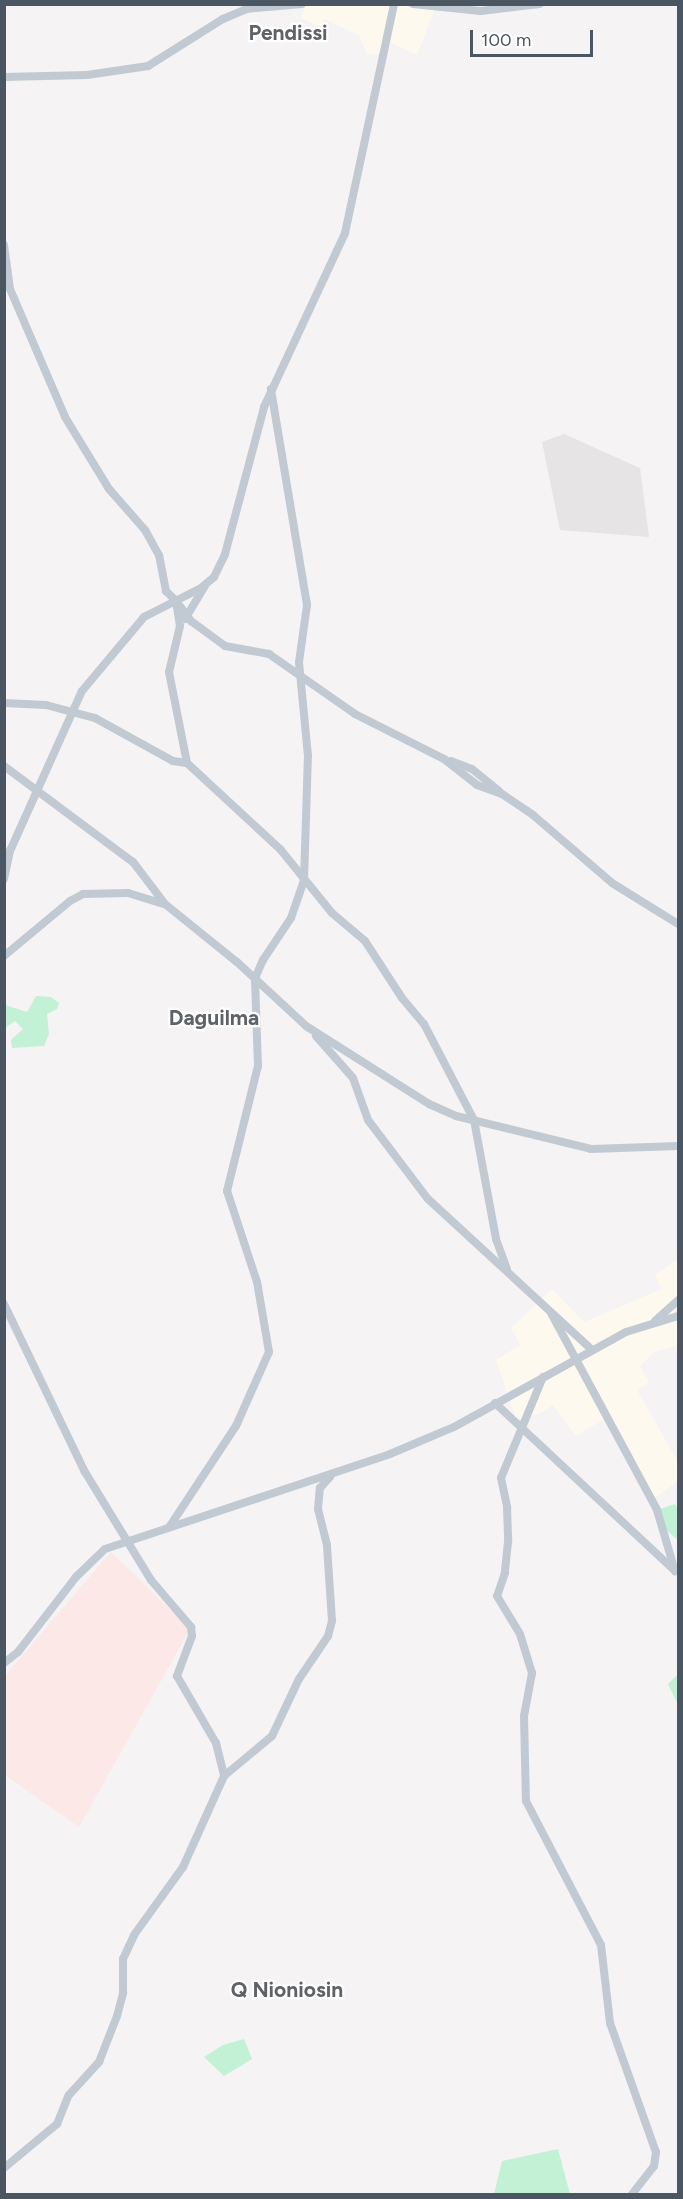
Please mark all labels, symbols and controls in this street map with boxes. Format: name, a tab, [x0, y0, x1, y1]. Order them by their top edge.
scale bar	[473, 18, 596, 56]
district label: Pendissi	[248, 20, 328, 46]
text: 100 m	[481, 29, 531, 51]
district label: Daguilma	[169, 1005, 259, 1031]
district label: Q Nioniosin	[231, 1977, 343, 2003]

